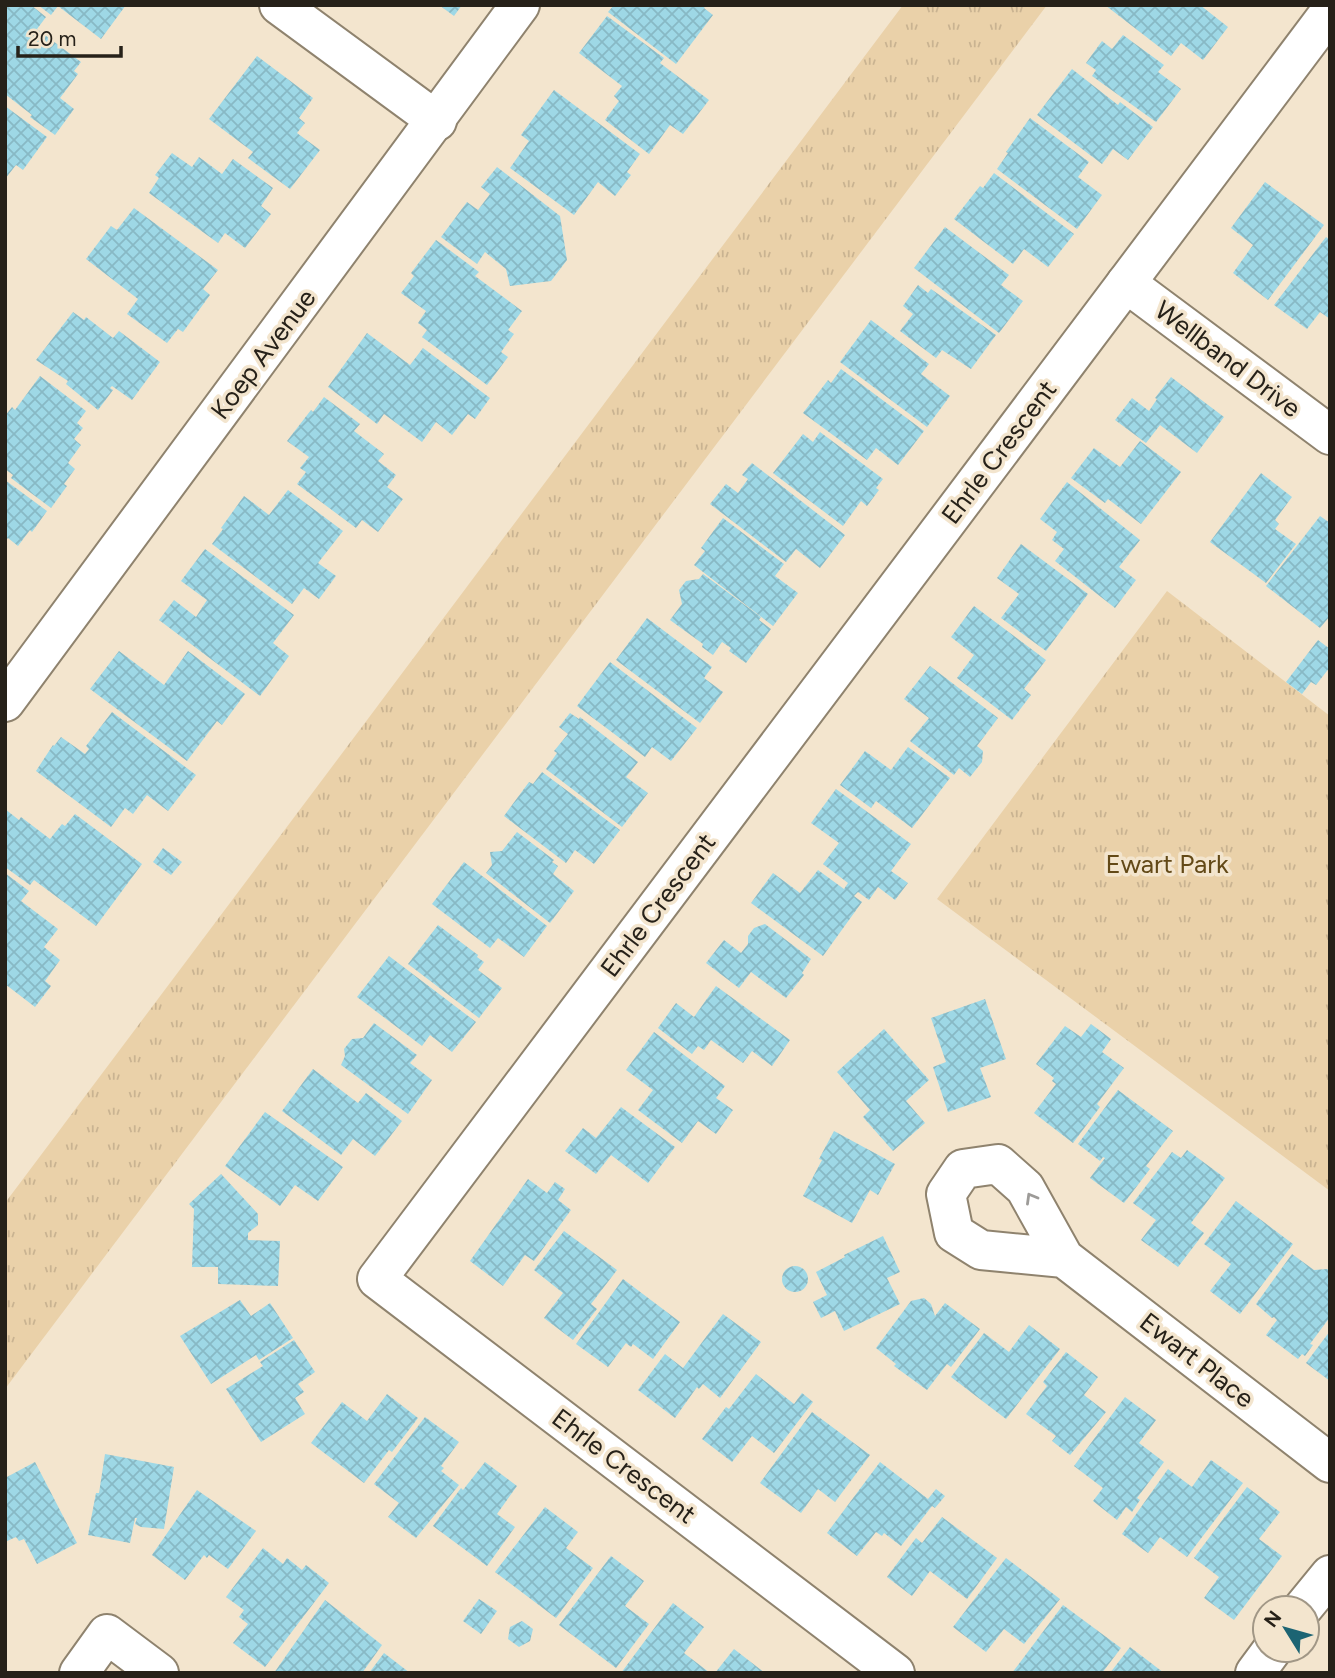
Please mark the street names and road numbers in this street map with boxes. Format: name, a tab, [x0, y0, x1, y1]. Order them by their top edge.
street label: Koep Avenue	[204, 283, 322, 425]
street label: Wellband Drive	[1149, 294, 1307, 424]
street label: Ehrle Crescent	[935, 374, 1063, 530]
street label: Ehrle Crescent	[594, 827, 722, 983]
street label: Ewart Place	[1134, 1306, 1260, 1414]
street label: Ehrle Crescent	[546, 1402, 702, 1530]

